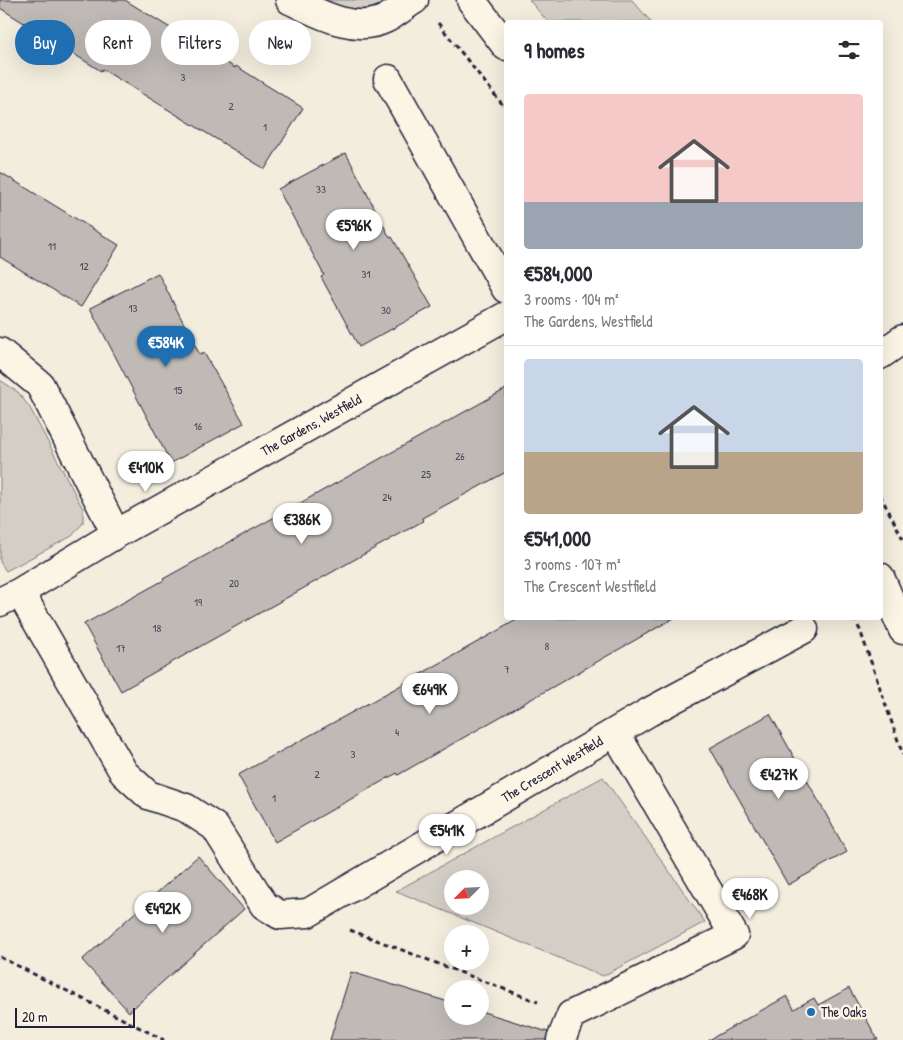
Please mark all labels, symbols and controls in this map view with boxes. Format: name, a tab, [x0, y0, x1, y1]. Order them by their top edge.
chip: Buy	[15, 20, 75, 65]
chip: Rent	[85, 20, 151, 65]
chip: Filters	[161, 20, 239, 65]
chip: New	[249, 20, 311, 65]
text: 9 homes	[524, 36, 585, 65]
icon: filters	[835, 36, 863, 64]
house number: 3	[181, 70, 186, 84]
house number: 2	[228, 99, 234, 113]
house number: 1	[263, 120, 267, 134]
icon: home	[649, 126, 739, 216]
house number: 33	[316, 182, 326, 196]
pin: €596K	[319, 208, 389, 251]
text: €596K	[336, 214, 372, 236]
house number: 11	[48, 239, 56, 253]
house number: 12	[79, 259, 89, 273]
text: €584,000	[524, 259, 592, 288]
house number: 31	[362, 267, 370, 281]
text: 3 rooms · 104 m²	[524, 288, 619, 310]
house number: 13	[129, 301, 138, 315]
house number: 30	[381, 303, 391, 317]
text: The Gardens, Westfield	[524, 310, 652, 332]
pin: €584K	[131, 326, 201, 368]
text: €584K	[148, 331, 184, 353]
house number: 15	[174, 383, 183, 397]
street label: The Gardens, Westfield	[257, 389, 365, 460]
icon: home	[649, 392, 739, 482]
house number: 16	[194, 419, 203, 433]
house number: 26	[455, 449, 465, 463]
pin: €410K	[111, 450, 181, 493]
text: €410K	[128, 456, 164, 478]
house number: 25	[421, 467, 431, 481]
house number: 24	[382, 490, 392, 504]
pin: €386K	[267, 502, 337, 545]
text: €386K	[284, 508, 320, 530]
text: €541,000	[524, 524, 591, 553]
text: 3 rooms · 107 m²	[524, 553, 621, 575]
text: The Crescent Westfield	[524, 575, 656, 597]
house number: 20	[229, 576, 239, 590]
house number: 19	[194, 595, 202, 609]
house number: 18	[153, 621, 162, 635]
house number: 8	[545, 639, 550, 653]
house number: 17	[116, 641, 126, 655]
house number: 7	[504, 662, 510, 676]
pin: €649K	[395, 672, 465, 715]
text: €649K	[413, 678, 447, 700]
house number: 4	[395, 725, 399, 739]
street label: The Crescent Westfield	[497, 730, 607, 806]
house number: 3	[351, 747, 356, 761]
pin: €427K	[744, 758, 814, 800]
text: €427K	[760, 763, 798, 785]
house number: 2	[314, 767, 320, 781]
house number: 1	[272, 791, 276, 805]
pin: €541K	[412, 814, 482, 856]
text: €541K	[430, 819, 464, 841]
north arrow	[444, 870, 489, 915]
map controls	[444, 870, 489, 1025]
pin: €468K	[715, 878, 785, 920]
text: €468K	[732, 883, 768, 905]
pin: €492K	[128, 892, 198, 934]
text: €492K	[145, 897, 181, 919]
button: +	[444, 925, 489, 970]
button: −	[444, 980, 489, 1025]
place label: The Oaks	[821, 1002, 867, 1021]
scale bar	[15, 1005, 135, 1028]
marker: The Oaks	[805, 1006, 817, 1018]
text: 20 m	[22, 1007, 48, 1026]

